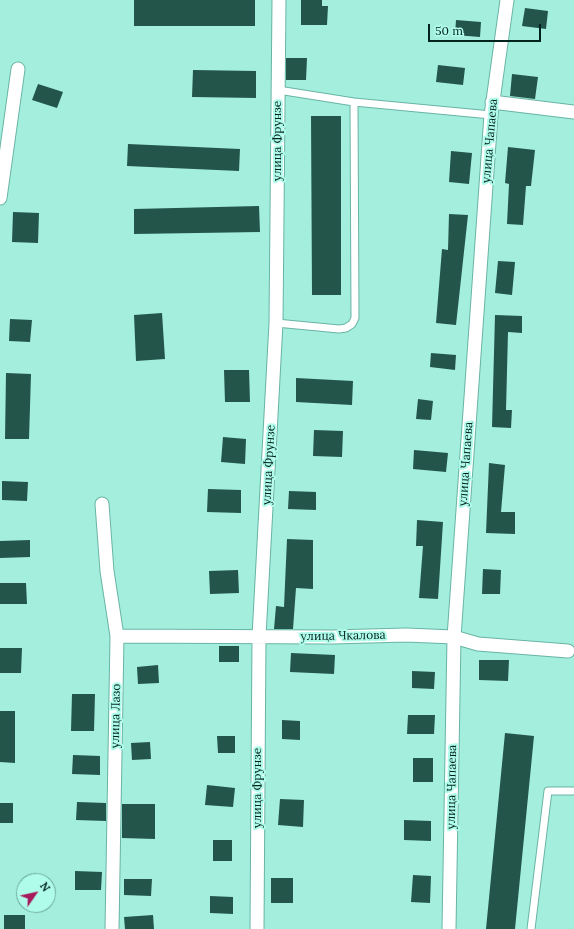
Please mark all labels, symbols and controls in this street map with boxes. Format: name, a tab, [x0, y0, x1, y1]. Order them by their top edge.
scale bar	[430, 16, 543, 42]
text: 50 m	[435, 23, 463, 38]
street label: улица Чапаева	[479, 98, 501, 184]
street label: улица Фрунзе	[271, 101, 285, 181]
street label: улица Чапаева	[456, 421, 476, 507]
street label: улица Фрунзе	[260, 424, 278, 506]
street label: улица Чкалова	[300, 628, 386, 644]
street label: улица Лазо	[108, 684, 124, 748]
street label: улица Чапаева	[444, 745, 460, 829]
street label: улица Фрунзе	[251, 748, 265, 828]
north arrow	[16, 873, 56, 913]
text: N	[37, 879, 53, 894]

